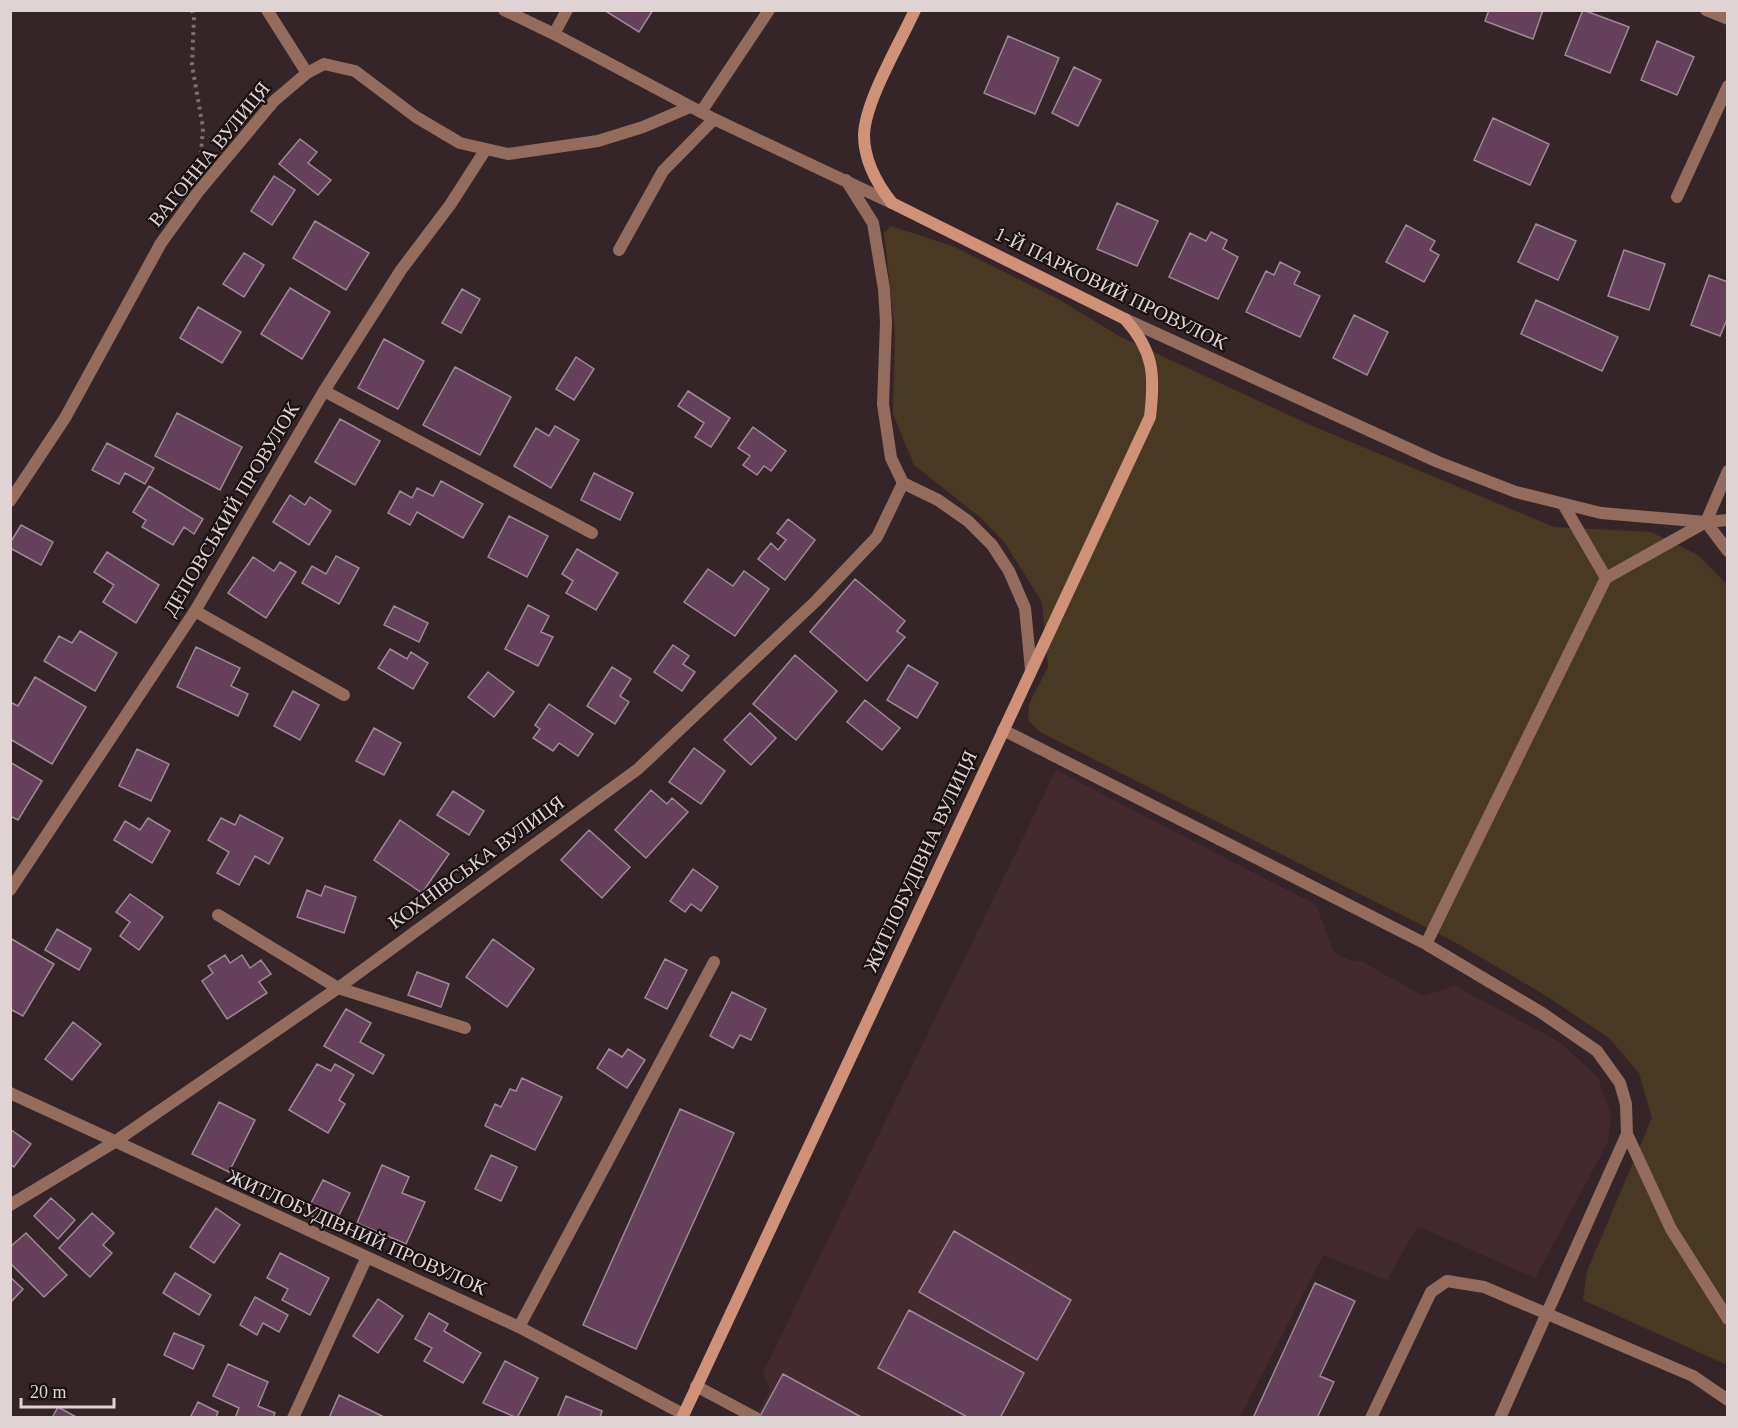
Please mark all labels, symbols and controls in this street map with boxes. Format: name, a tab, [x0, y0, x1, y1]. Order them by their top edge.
street label: ВАГОННА ВУЛИЦЯ	[144, 77, 275, 231]
street label: 1-Й ПАРКОВИЙ ПРОВУЛОК	[991, 222, 1231, 354]
street label: ДЕПОВСЬКИЙ ПРОВУЛОК	[158, 398, 305, 620]
street label: ЖИТЛОБУДІВНА ВУЛИЦЯ	[859, 747, 982, 975]
street label: КОХНІВСЬКА ВУЛИЦЯ	[384, 791, 569, 934]
street label: ЖИТЛОБУДІВНИЙ ПРОВУЛОК	[223, 1165, 491, 1301]
scale bar	[21, 1371, 114, 1409]
text: 20 m	[30, 1382, 67, 1402]

